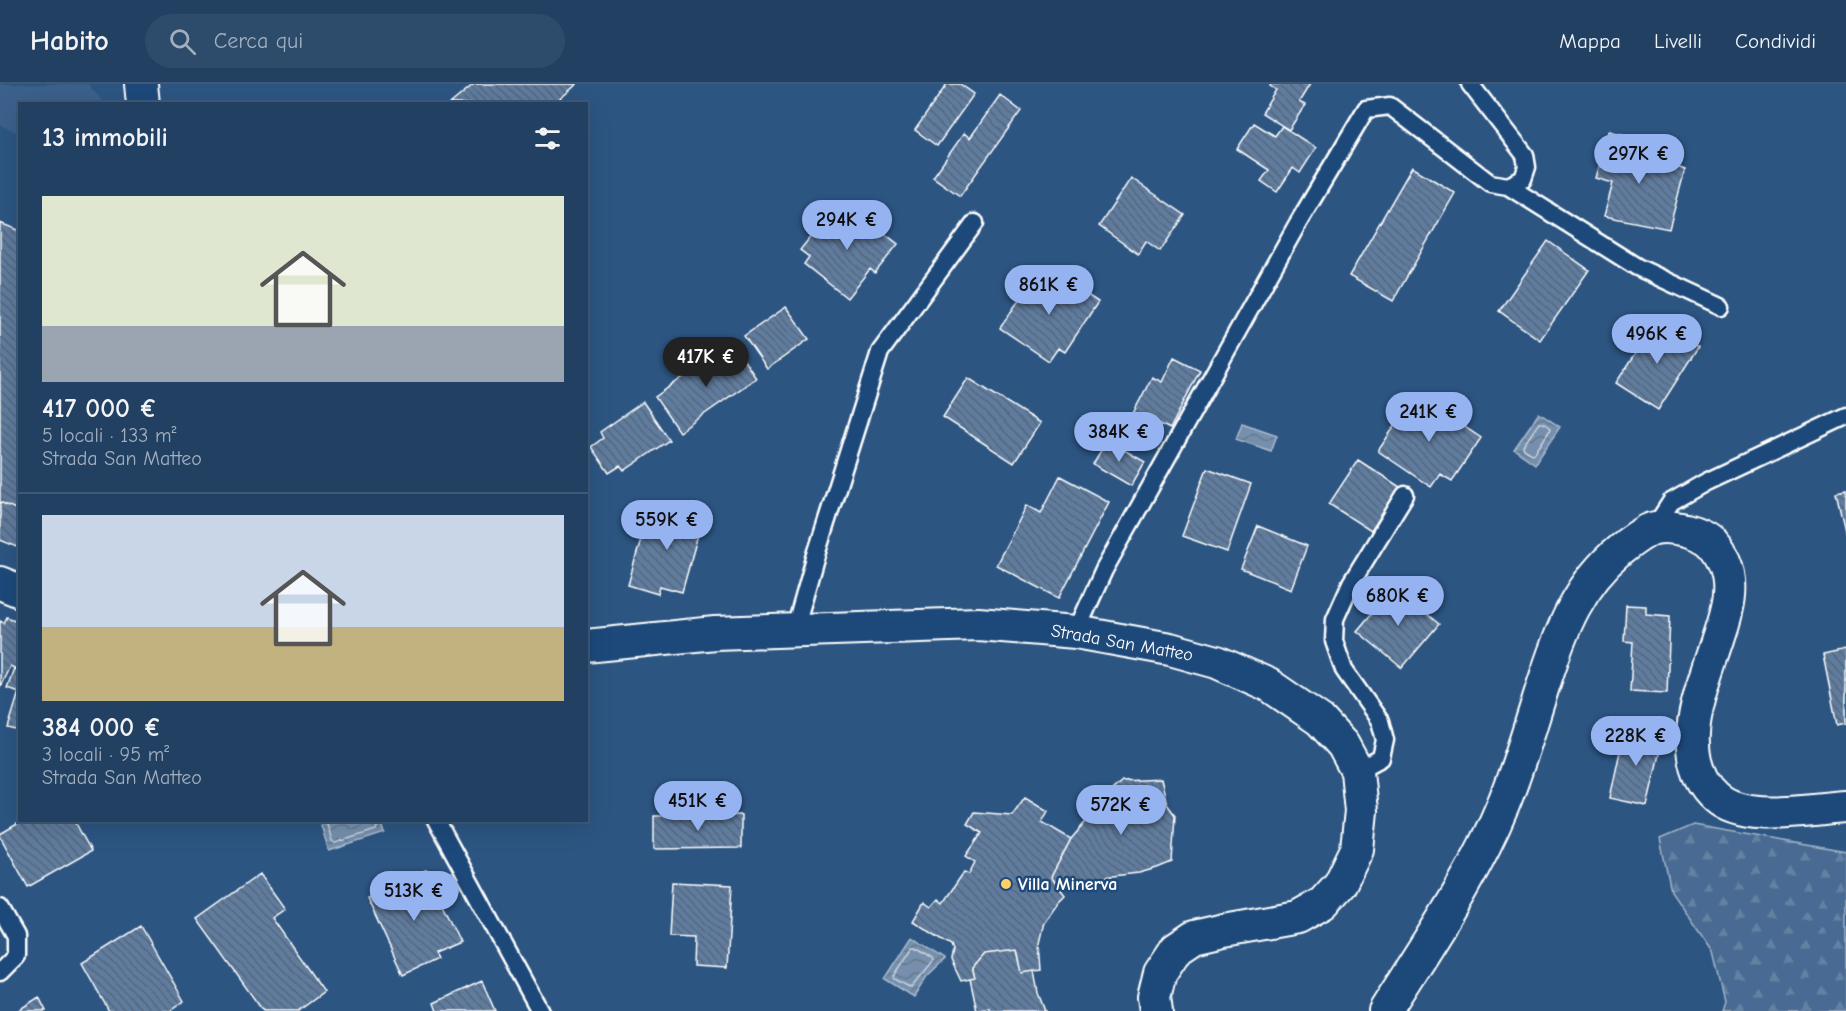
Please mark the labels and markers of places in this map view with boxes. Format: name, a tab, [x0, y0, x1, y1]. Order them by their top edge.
pin: 297K €	[1590, 134, 1688, 185]
pin: 294K €	[798, 200, 896, 251]
pin: 861K €	[1000, 265, 1098, 316]
pin: 496K €	[1608, 314, 1706, 365]
pin: 417K €	[657, 337, 755, 388]
pin: 241K €	[1380, 392, 1478, 443]
pin: 384K €	[1070, 412, 1168, 463]
pin: 559K €	[618, 500, 716, 551]
pin: 680K €	[1349, 576, 1447, 627]
pin: 228K €	[1587, 716, 1685, 767]
pin: 451K €	[649, 781, 747, 832]
pin: 572K €	[1072, 785, 1170, 836]
pin: 513K €	[365, 871, 463, 922]
place label: Villa Minerva	[1018, 874, 1117, 895]
marker: Villa Minerva	[999, 877, 1013, 891]

